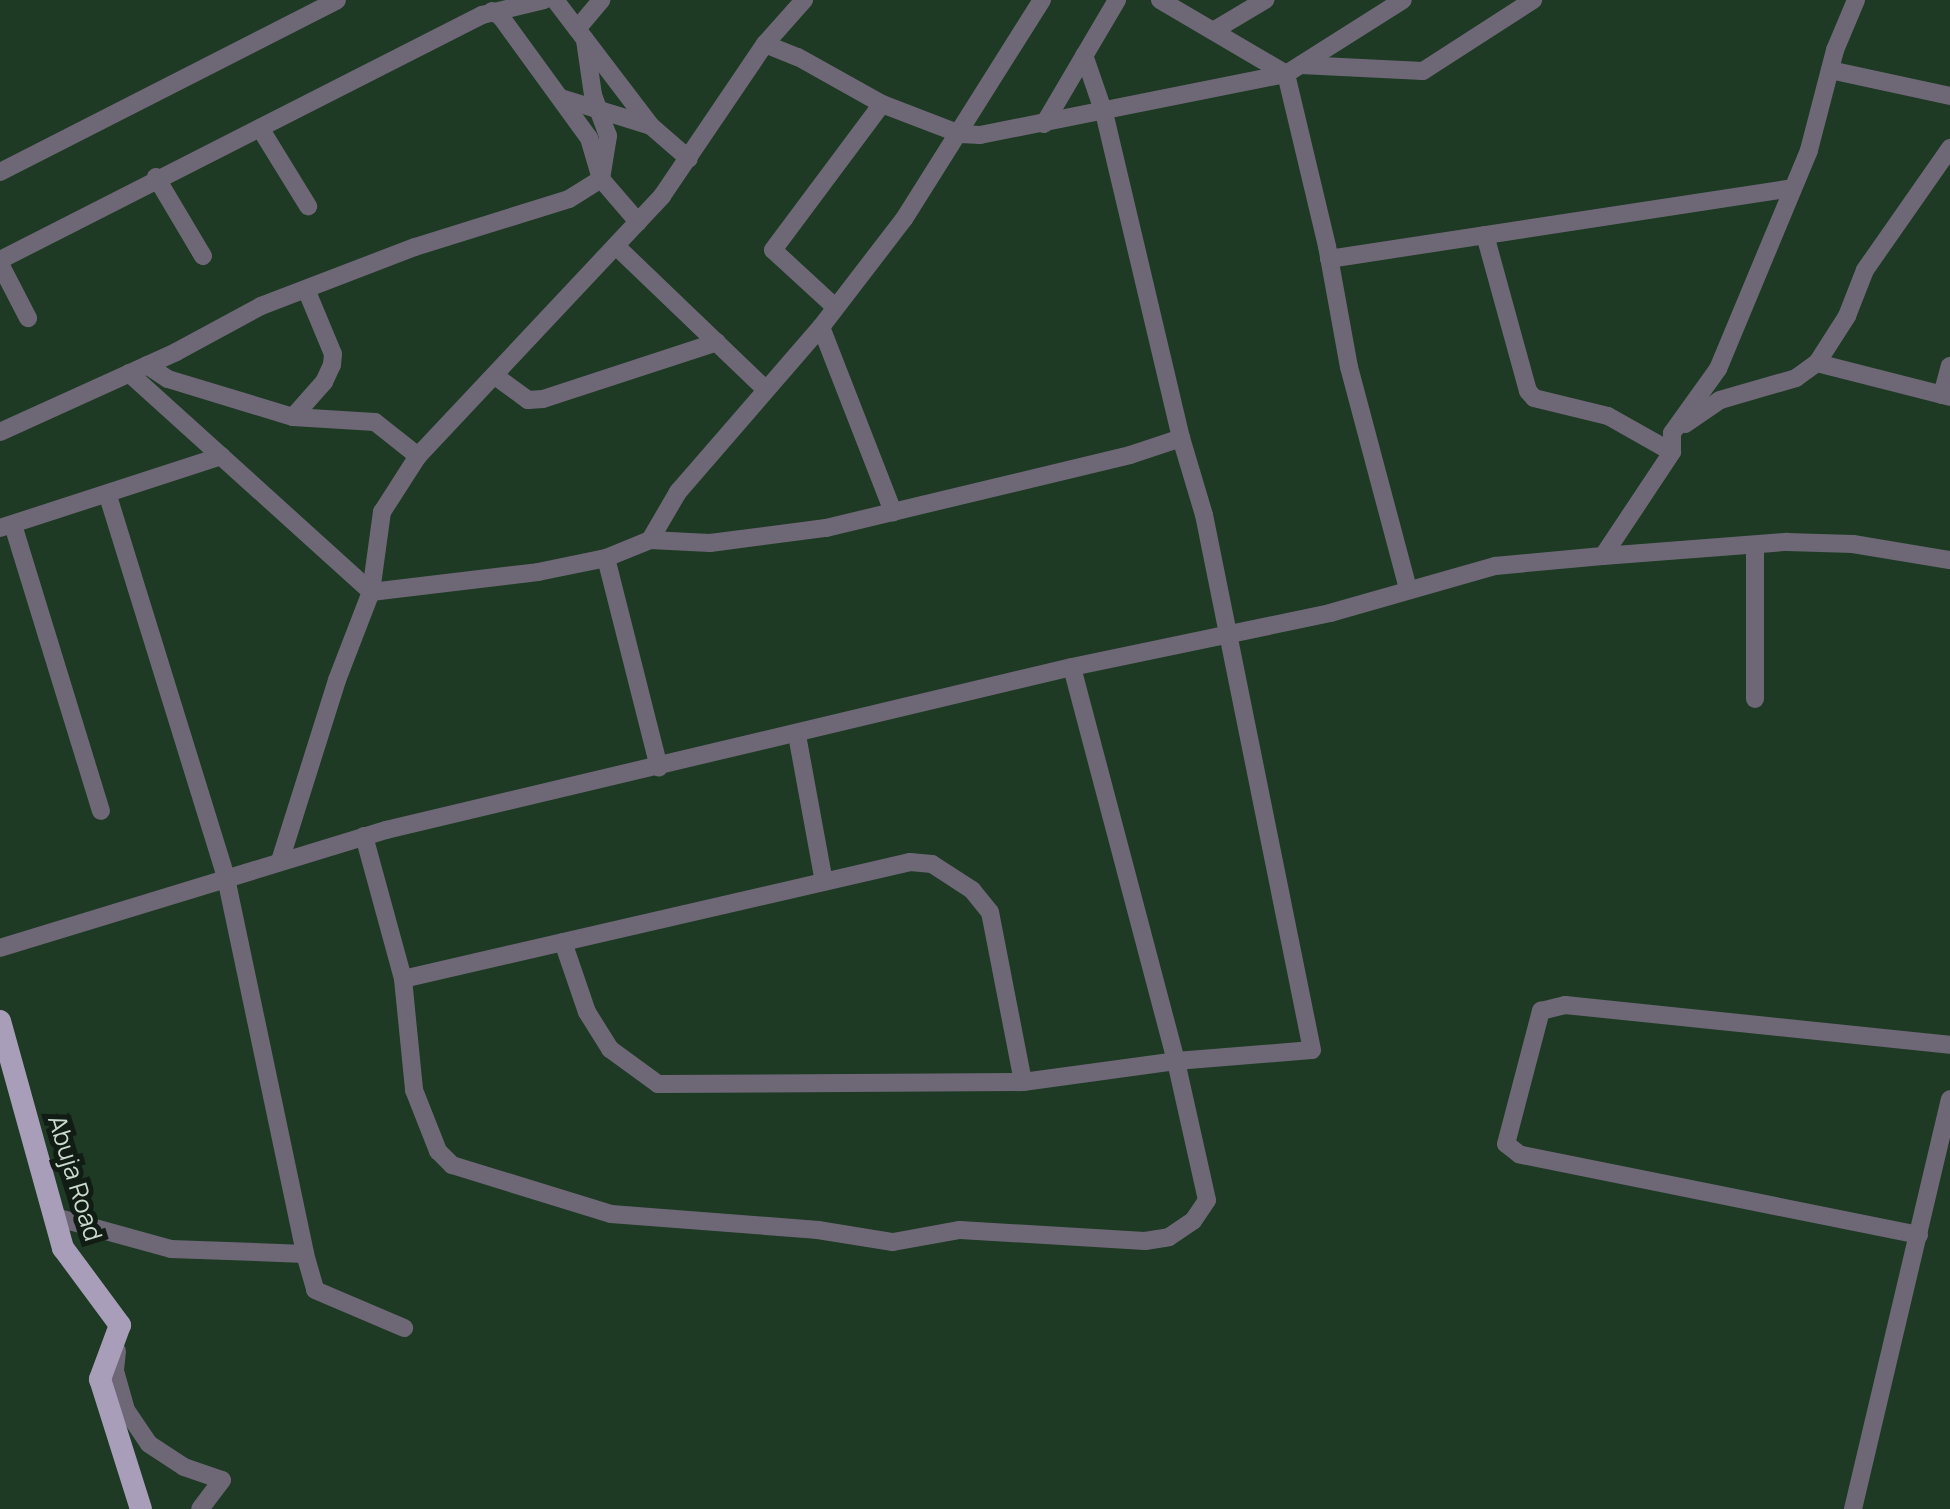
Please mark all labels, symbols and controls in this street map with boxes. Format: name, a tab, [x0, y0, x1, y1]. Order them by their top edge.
street label: Abuja Road	[42, 1112, 108, 1244]

